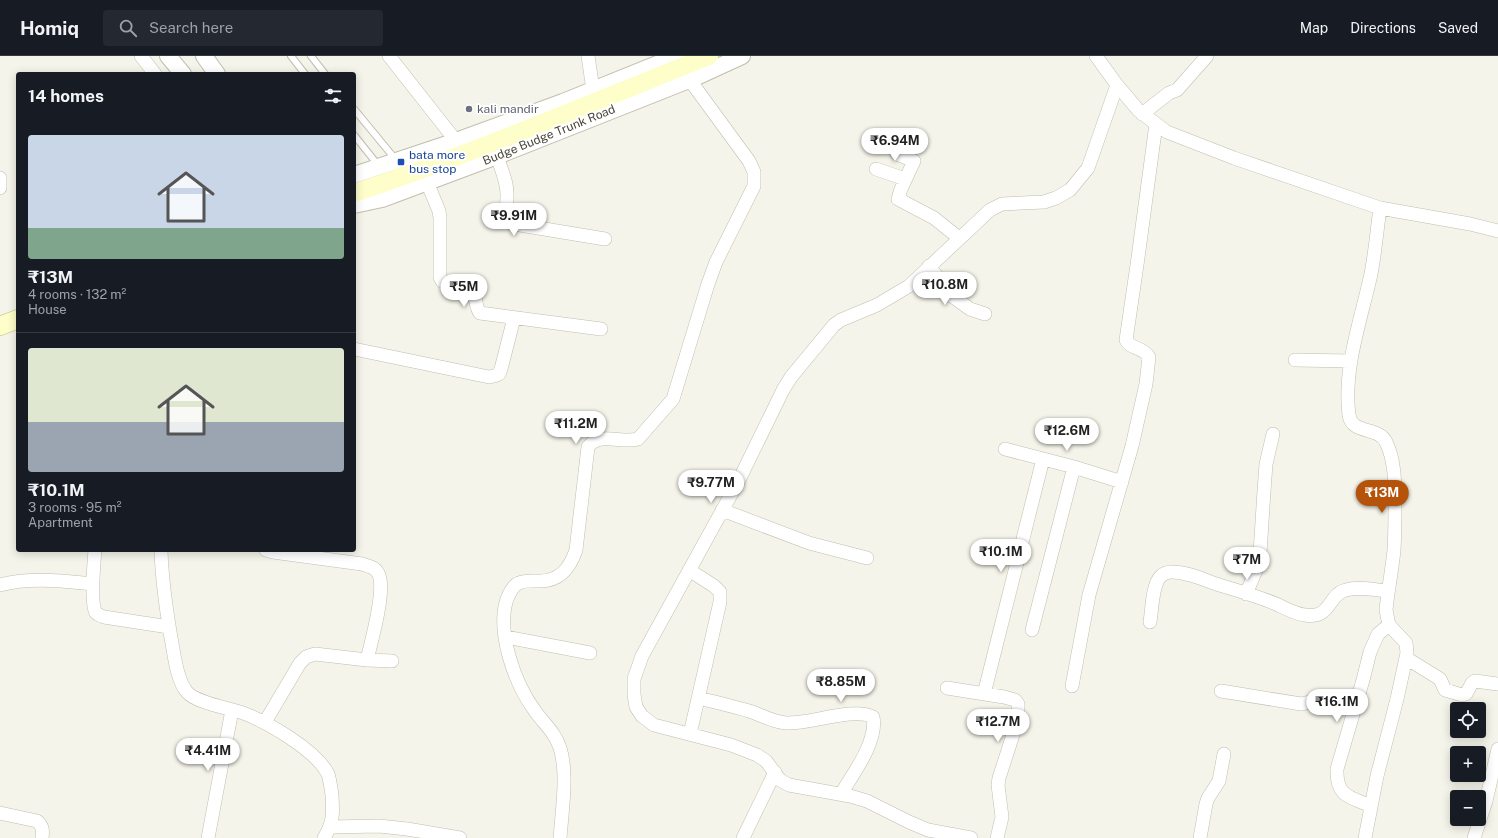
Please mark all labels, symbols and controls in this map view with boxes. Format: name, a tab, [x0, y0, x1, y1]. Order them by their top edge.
search box	[103, 10, 383, 46]
text: Homiq	[20, 17, 79, 39]
icon: search	[117, 17, 139, 39]
text: Search here	[149, 19, 233, 36]
text: Map	[1300, 20, 1328, 36]
text: Directions	[1350, 20, 1416, 36]
text: Saved	[1438, 20, 1478, 36]
icon: filters	[322, 85, 344, 107]
text: 14 homes	[28, 86, 104, 106]
place label: kali mandir	[477, 102, 539, 116]
street label: Budge Budge Trunk Road	[481, 102, 617, 168]
marker: kali mandir	[464, 104, 474, 114]
pin: ₹6.94M	[862, 128, 928, 162]
text: ₹6.94M	[870, 133, 920, 148]
place label: bata more bus stop	[409, 148, 465, 176]
marker: bata more bus stop	[396, 157, 406, 167]
icon: home	[150, 161, 222, 233]
pin: ₹9.91M	[481, 203, 547, 237]
text: ₹9.91M	[491, 208, 537, 223]
text: ₹13M	[28, 267, 73, 287]
pin: ₹10.8M	[912, 272, 978, 306]
pin: ₹5M	[445, 274, 483, 308]
text: ₹10.8M	[922, 277, 968, 292]
text: ₹5M	[449, 279, 479, 294]
text: 4 rooms · 132 m²	[28, 287, 126, 302]
text: House	[28, 302, 67, 317]
icon: home	[150, 374, 222, 446]
pin: ₹11.2M	[543, 411, 609, 445]
text: ₹11.2M	[554, 416, 598, 431]
pin: ₹12.6M	[1034, 418, 1100, 452]
text: ₹12.6M	[1044, 423, 1090, 438]
pin: ₹9.77M	[678, 470, 744, 504]
text: ₹9.77M	[687, 475, 735, 490]
text: ₹10.1M	[28, 480, 85, 500]
pin: ₹13M	[1358, 480, 1406, 514]
text: ₹13M	[1365, 485, 1399, 500]
text: 3 rooms · 95 m²	[28, 500, 122, 515]
text: Apartment	[28, 515, 93, 530]
pin: ₹10.1M	[968, 539, 1034, 573]
text: ₹10.1M	[979, 544, 1023, 559]
pin: ₹7M	[1228, 547, 1266, 581]
text: ₹7M	[1233, 552, 1261, 567]
pin: ₹8.85M	[808, 669, 874, 703]
text: ₹8.85M	[816, 674, 866, 689]
pin: ₹16.1M	[1304, 689, 1370, 723]
text: ₹16.1M	[1315, 694, 1359, 709]
map controls	[1450, 702, 1486, 826]
button: locate	[1450, 702, 1486, 738]
pin: ₹12.7M	[965, 709, 1031, 743]
text: ₹12.7M	[976, 714, 1020, 729]
pin: ₹4.41M	[175, 738, 241, 772]
text: ₹4.41M	[185, 743, 231, 758]
button: +	[1450, 746, 1486, 782]
button: −	[1450, 790, 1486, 826]

